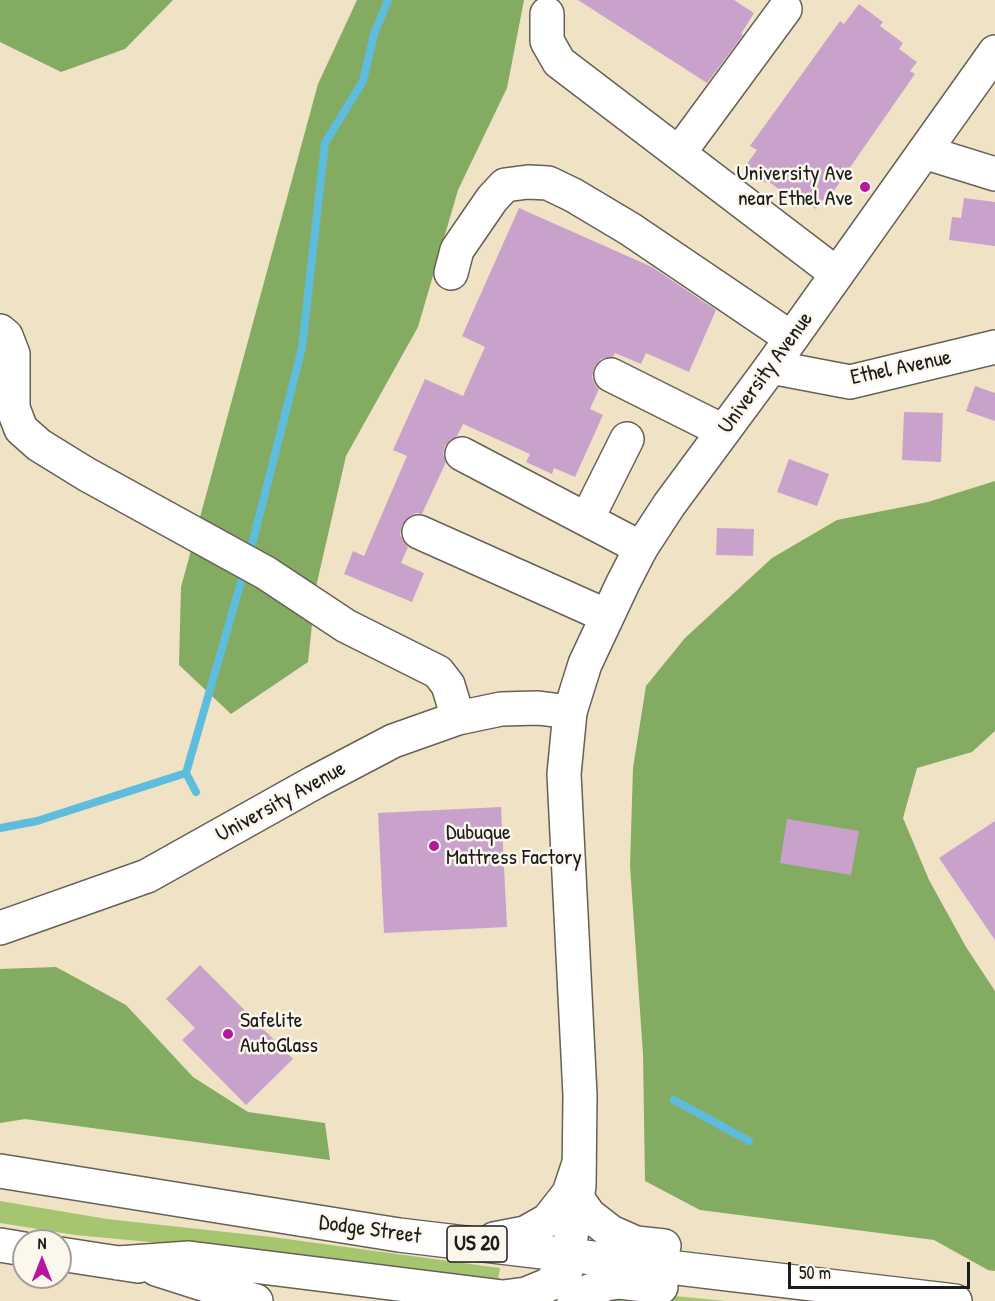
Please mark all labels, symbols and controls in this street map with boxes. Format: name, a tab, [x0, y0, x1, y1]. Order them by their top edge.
place label: University Ave near Ethel Ave	[736, 161, 853, 212]
marker: University Ave near Ethel Ave	[858, 180, 872, 194]
street label: University Avenue	[713, 307, 819, 439]
street label: Ethel Avenue	[848, 344, 954, 392]
street label: University Avenue	[212, 756, 350, 848]
place label: Dubuque Mattress Factory	[446, 820, 582, 872]
marker: Dubuque Mattress Factory	[427, 839, 441, 853]
place label: Safelite AutoGlass	[240, 1008, 318, 1060]
marker: Safelite AutoGlass	[221, 1027, 235, 1041]
street label: Dodge Street	[317, 1210, 423, 1250]
road number: US 20	[447, 1226, 507, 1262]
north arrow	[12, 1229, 72, 1289]
text: N	[38, 1232, 46, 1254]
scale bar	[791, 1250, 972, 1288]
text: 50 m	[799, 1260, 831, 1285]

